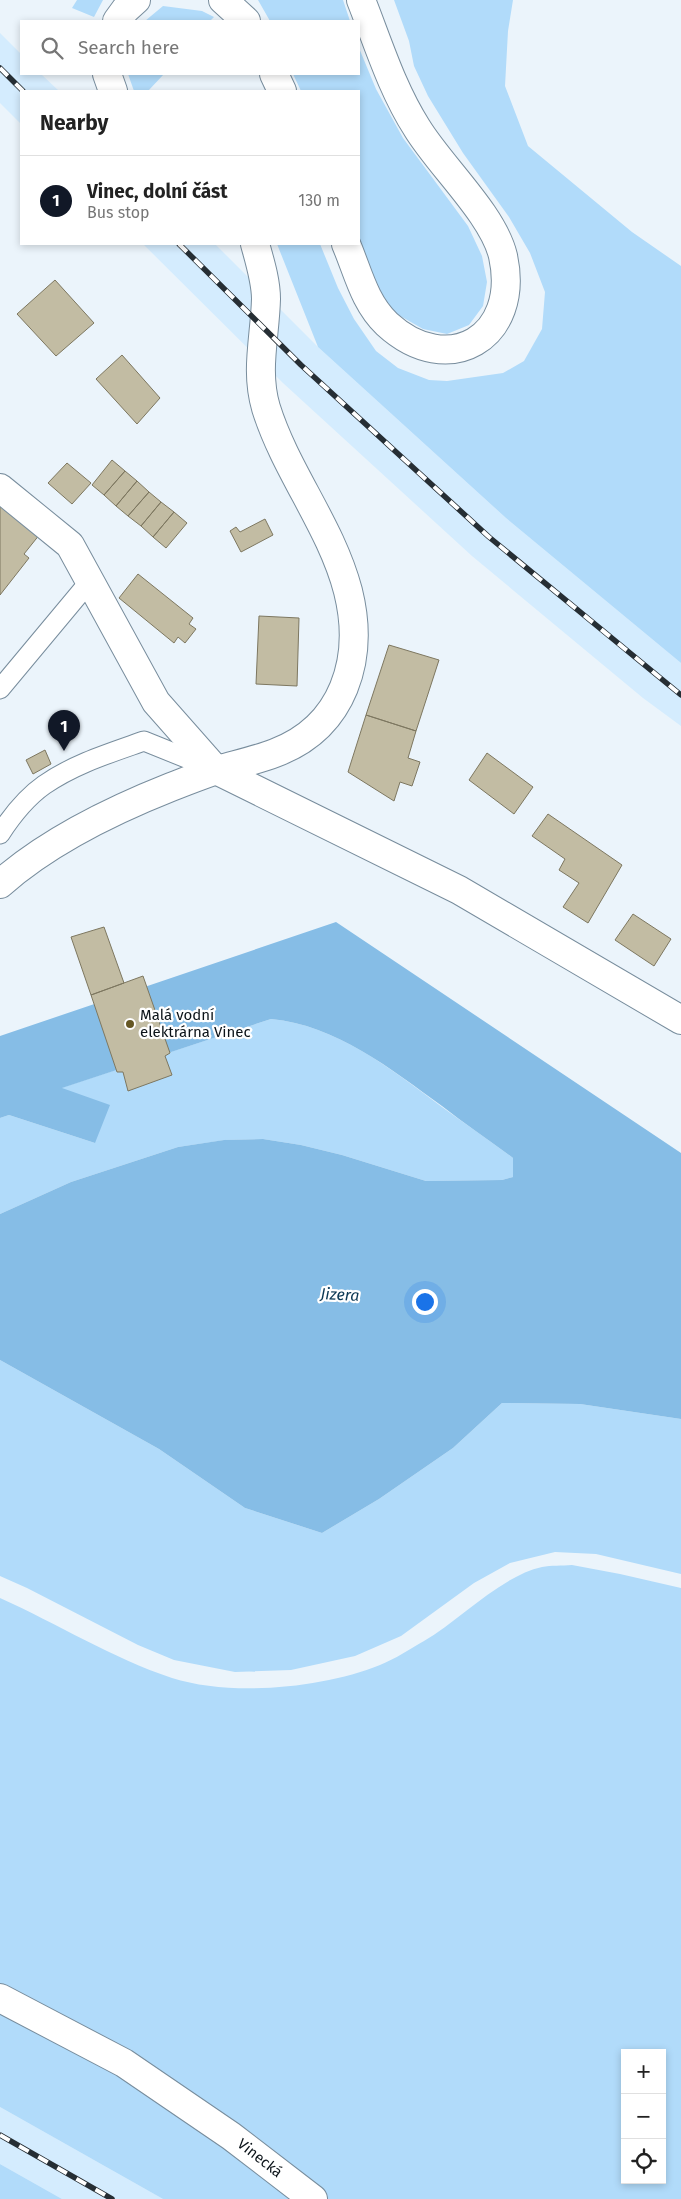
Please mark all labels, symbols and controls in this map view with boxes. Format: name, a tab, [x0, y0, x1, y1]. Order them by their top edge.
search box	[20, 20, 360, 75]
icon: search	[38, 34, 66, 62]
text: Search here	[78, 36, 179, 59]
text: Nearby	[40, 110, 108, 136]
text: Vinec, dolní část	[87, 180, 228, 203]
text: 1	[52, 191, 60, 210]
text: 130 m	[298, 191, 340, 210]
text: Bus stop	[87, 203, 150, 222]
pin: 1	[48, 710, 80, 751]
place label: Malá vodní elektrárna Vinec	[140, 1006, 251, 1041]
marker: Malá vodní elektrárna Vinec	[124, 1018, 136, 1030]
water label: Jizera	[319, 1284, 360, 1305]
your location	[412, 1289, 438, 1315]
map controls	[621, 2049, 666, 2184]
button: +	[621, 2049, 666, 2094]
button: −	[621, 2094, 666, 2139]
street label: Vinecká	[234, 2135, 286, 2181]
button: locate	[621, 2139, 666, 2184]

